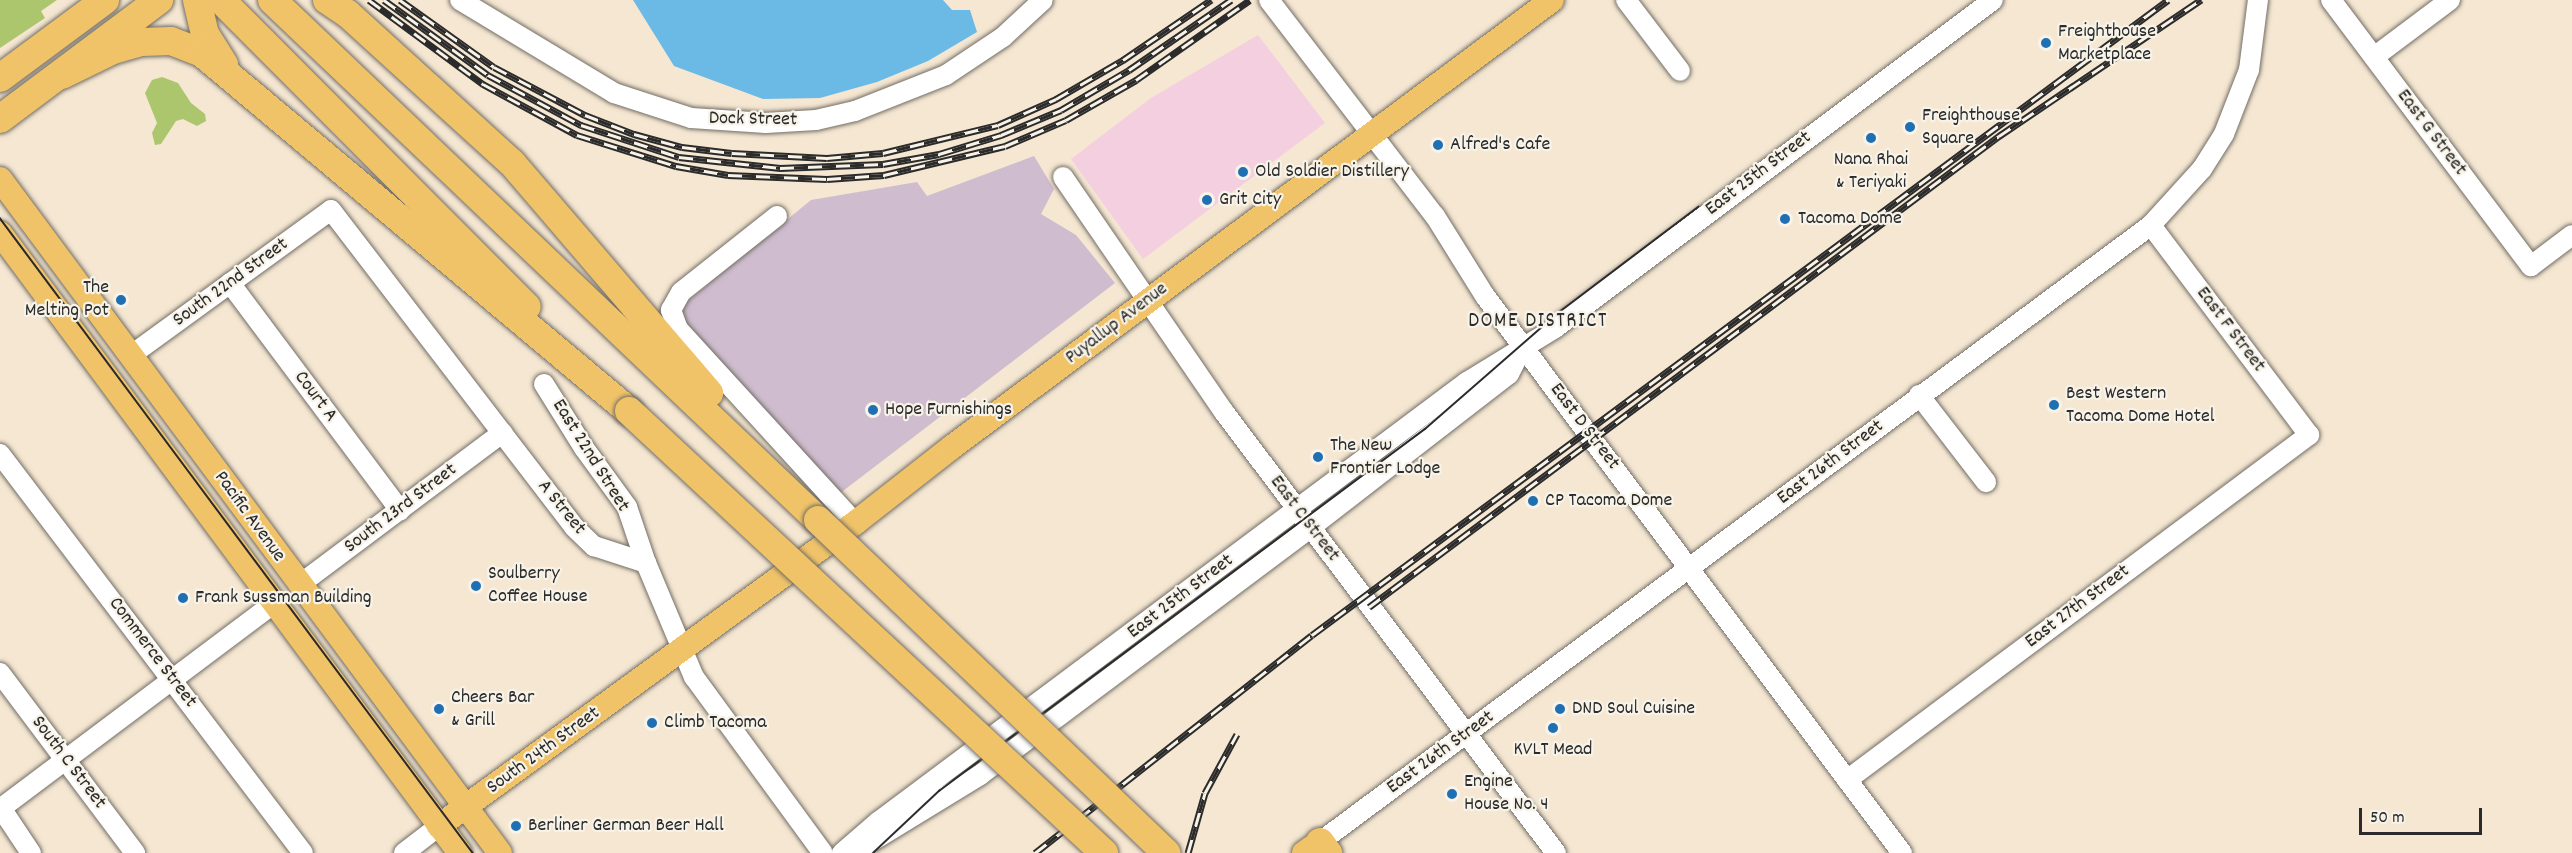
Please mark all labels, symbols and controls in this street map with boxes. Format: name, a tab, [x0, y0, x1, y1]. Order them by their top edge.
place label: Freighthouse Marketplace	[2058, 20, 2156, 67]
marker: Freighthouse Marketplace	[2039, 36, 2053, 50]
street label: East G Street	[2391, 85, 2471, 181]
place label: Freighthouse Square	[1922, 104, 2020, 151]
street label: Dock Street	[708, 107, 798, 133]
marker: Freighthouse Square	[1903, 120, 1917, 134]
street label: East 25th Street	[1701, 126, 1817, 222]
marker: Nana Rhai & Teriyaki	[1864, 131, 1878, 145]
place label: Alfred's Cafe	[1450, 133, 1550, 157]
marker: Alfred's Cafe	[1431, 138, 1445, 152]
place label: Nana Rhai & Teriyaki	[1834, 148, 1908, 195]
place label: Old Soldier Distillery	[1255, 160, 1409, 184]
marker: Old Soldier Distillery	[1236, 165, 1250, 179]
place label: Grit City	[1219, 188, 1281, 212]
marker: Grit City	[1200, 193, 1214, 207]
place label: Tacoma Dome	[1798, 207, 1902, 231]
marker: Tacoma Dome	[1776, 210, 1794, 228]
street label: South 22nd Street	[169, 233, 293, 333]
place label: The Melting Pot	[25, 276, 109, 323]
street label: Puyallup Avenue	[1061, 278, 1173, 370]
street label: East F Street	[2190, 282, 2270, 378]
marker: The Melting Pot	[114, 293, 128, 307]
district label: DOME DISTRICT	[1468, 309, 1608, 335]
street label: Court A	[288, 367, 342, 427]
street label: East D Street	[1544, 379, 1624, 475]
place label: Best Western Tacoma Dome Hotel	[2066, 382, 2214, 429]
street label: East 22nd Street	[546, 395, 634, 517]
place label: Hope Furnishings	[885, 398, 1012, 422]
marker: Best Western Tacoma Dome Hotel	[2047, 398, 2061, 412]
marker: Hope Furnishings	[866, 403, 880, 417]
street label: East 26th Street	[1773, 415, 1889, 511]
place label: The New Frontier Lodge	[1330, 434, 1440, 481]
marker: The New Frontier Lodge	[1311, 450, 1325, 464]
street label: South 23rd Street	[340, 459, 462, 559]
street label: Pacific Avenue	[208, 467, 290, 567]
street label: East C Street	[1264, 471, 1344, 567]
street label: A Street	[532, 476, 590, 540]
place label: CP Tacoma Dome	[1545, 489, 1672, 513]
marker: CP Tacoma Dome	[1526, 494, 1540, 508]
street label: East 25th Street	[1123, 549, 1239, 645]
street label: East 27th Street	[2021, 560, 2135, 654]
place label: Soulberry Coffee House	[488, 562, 587, 609]
marker: Soulberry Coffee House	[469, 579, 483, 593]
place label: Frank Sussman Building	[195, 586, 372, 610]
marker: Frank Sussman Building	[176, 591, 190, 605]
street label: Commerce Street	[103, 593, 201, 713]
place label: Cheers Bar & Grill	[451, 686, 534, 733]
place label: DND Soul Cuisine	[1572, 697, 1695, 721]
marker: Cheers Bar & Grill	[432, 702, 446, 716]
street label: South 24th Street	[483, 702, 605, 800]
marker: DND Soul Cuisine	[1553, 702, 1567, 716]
street label: East 26th Street	[1383, 706, 1499, 800]
place label: Climb Tacoma	[664, 711, 767, 735]
street label: South C Street	[25, 712, 111, 814]
marker: Climb Tacoma	[645, 716, 659, 730]
marker: KVLT Mead	[1546, 721, 1560, 735]
place label: KVLT Mead	[1514, 738, 1592, 762]
place label: Engine House No. 4	[1464, 771, 1549, 818]
marker: Engine House No. 4	[1445, 787, 1459, 801]
scale bar	[2362, 796, 2485, 834]
text: 50 m	[2370, 806, 2405, 831]
place label: Berliner German Beer Hall	[528, 814, 724, 838]
marker: Berliner German Beer Hall	[509, 819, 523, 833]

